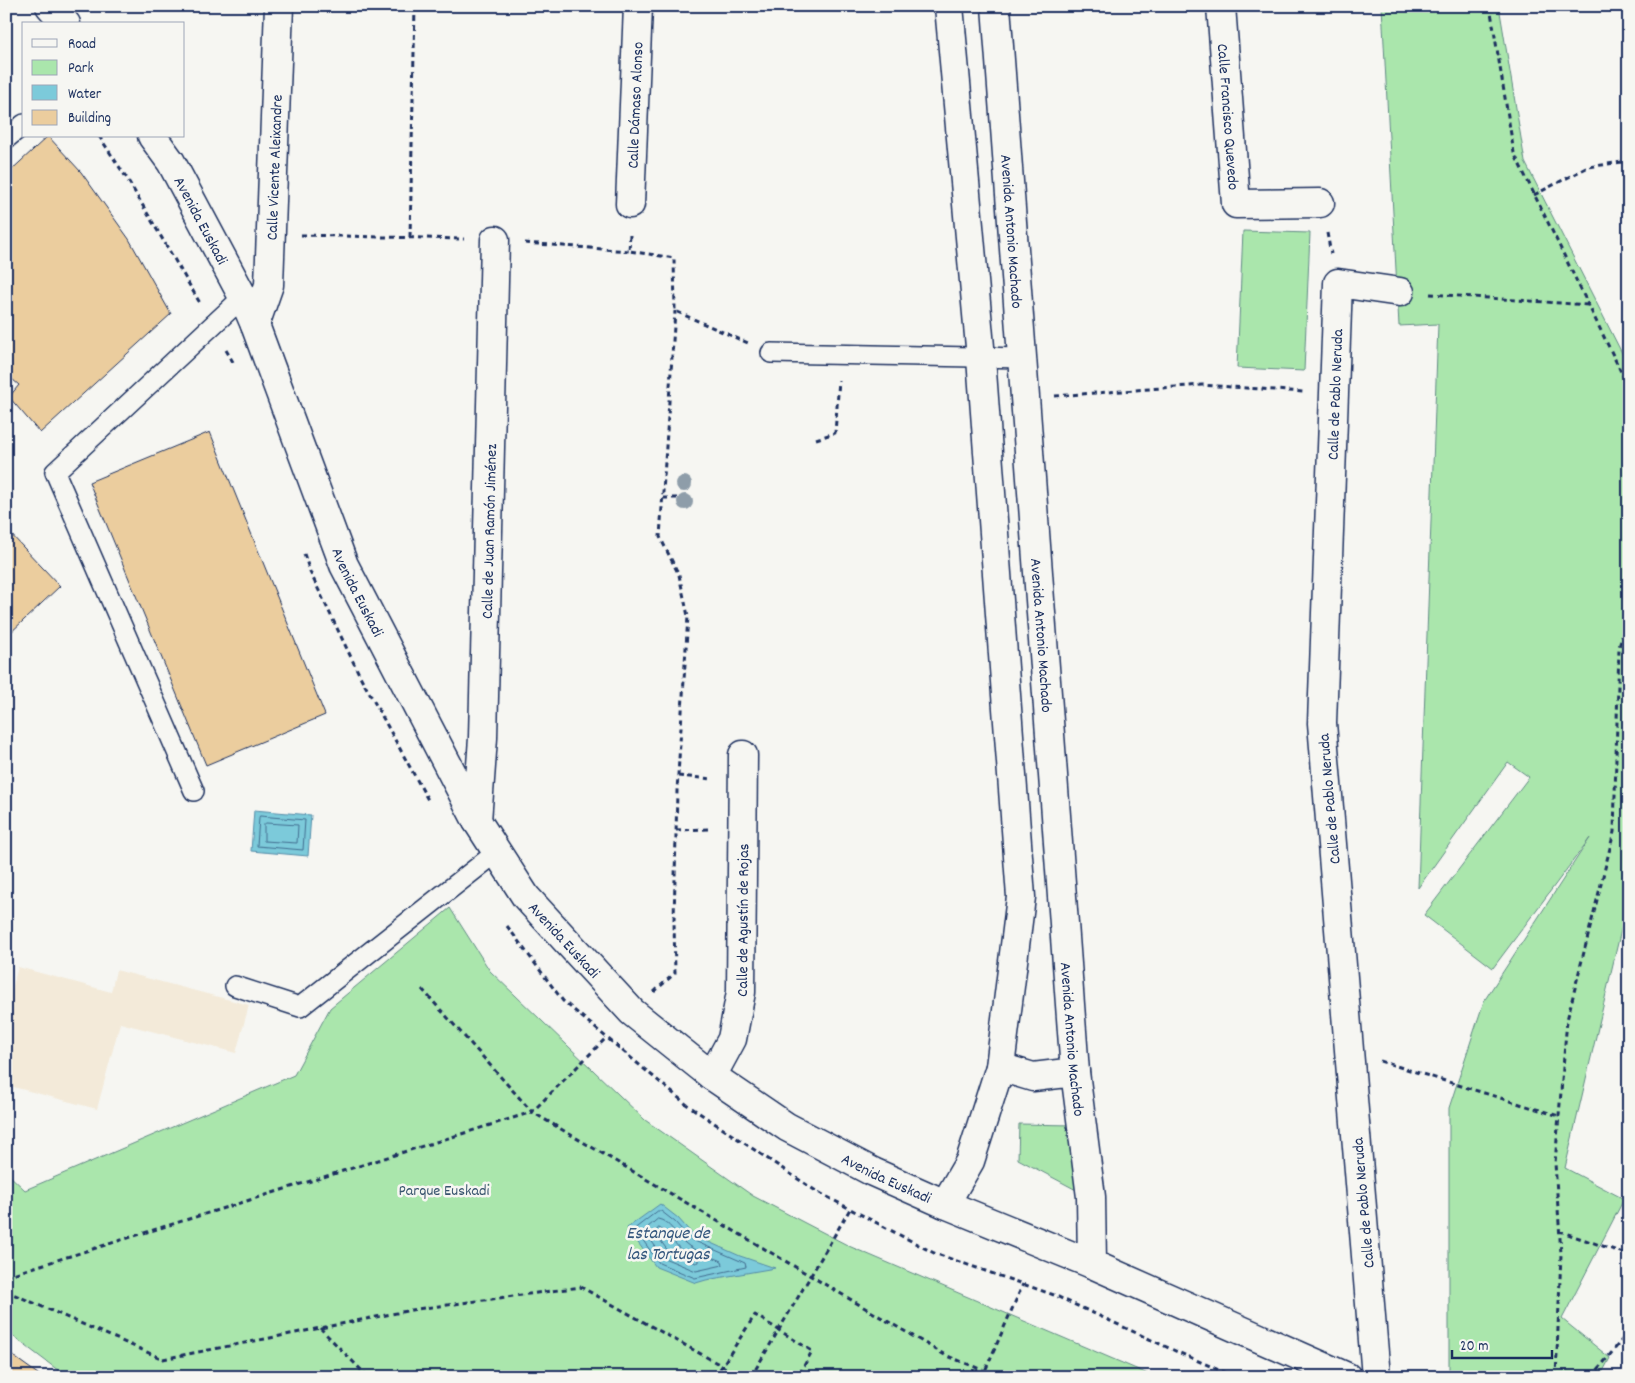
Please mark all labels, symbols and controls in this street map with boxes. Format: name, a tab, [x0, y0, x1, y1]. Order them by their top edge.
legend	[22, 22, 185, 138]
text: Road	[68, 34, 96, 56]
street label: Calle Dámaso Alonso	[622, 41, 651, 169]
street label: Calle Francisco Quevedo	[1210, 43, 1244, 191]
text: Park	[68, 58, 94, 80]
text: Water	[68, 84, 102, 106]
street label: Calle Vicente Aleixandre	[262, 94, 290, 241]
text: Building	[68, 108, 111, 130]
street label: Avenida Antonio Machado	[993, 154, 1027, 310]
street label: Avenida Euskadi	[167, 173, 233, 269]
street label: Calle de Pablo Neruda	[1323, 328, 1350, 460]
street label: Calle de Juan Ramón Jiménez	[477, 444, 504, 619]
street label: Avenida Euskadi	[325, 545, 388, 641]
street label: Avenida Antonio Machado	[1023, 557, 1057, 713]
street label: Calle de Pablo Neruda	[1313, 732, 1348, 865]
street label: Calle de Agustín de Rojas	[731, 843, 756, 999]
street label: Avenida Euskadi	[522, 897, 604, 984]
street label: Avenida Antonio Machado	[1053, 961, 1090, 1118]
street label: Calle de Pablo Neruda	[1347, 1136, 1382, 1269]
street label: Avenida Euskadi	[837, 1148, 935, 1211]
park label: Parque Euskadi	[399, 1180, 489, 1203]
water label: Estanque de las Tortugas	[626, 1222, 711, 1268]
scale bar	[1452, 1328, 1552, 1360]
text: 20 m	[1460, 1336, 1488, 1358]

